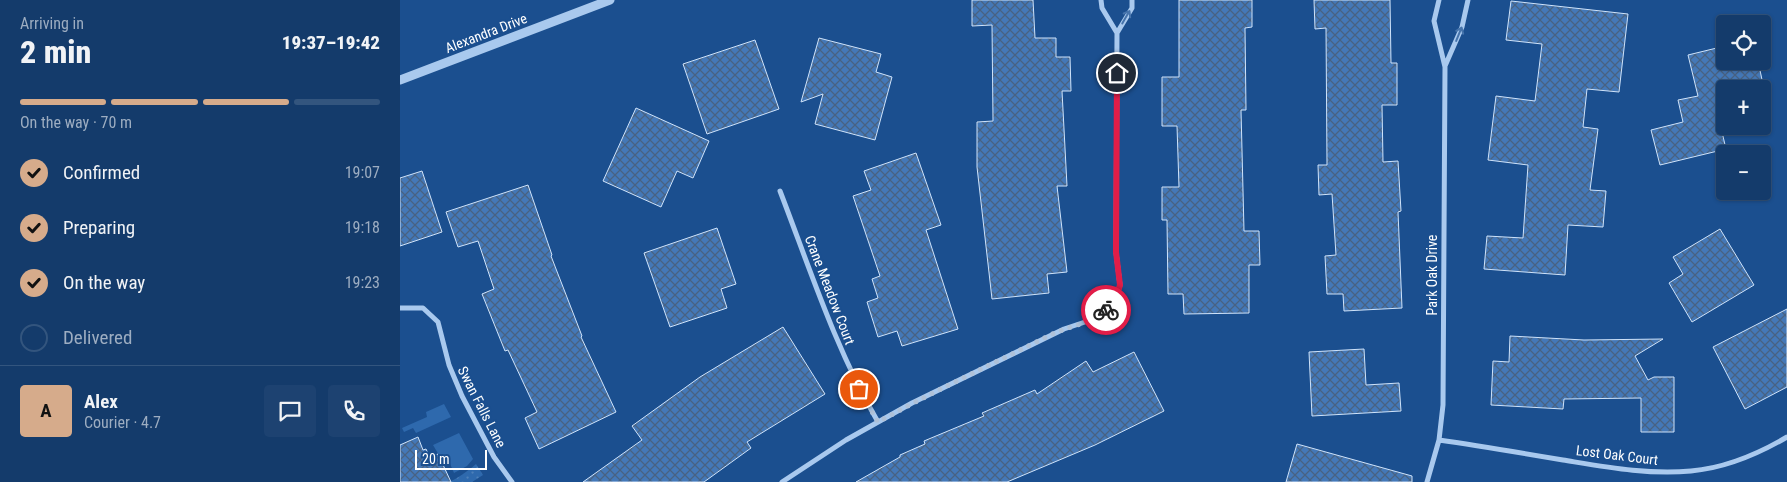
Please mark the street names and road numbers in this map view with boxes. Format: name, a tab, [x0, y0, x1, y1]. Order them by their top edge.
street label: Alexandra Drive	[443, 10, 530, 56]
street label: Crane Meadow Court	[802, 233, 858, 347]
street label: Park Oak Drive	[1424, 234, 1440, 315]
street label: Swan Falls Lane	[455, 364, 510, 451]
street label: Lost Oak Court	[1575, 442, 1659, 468]

